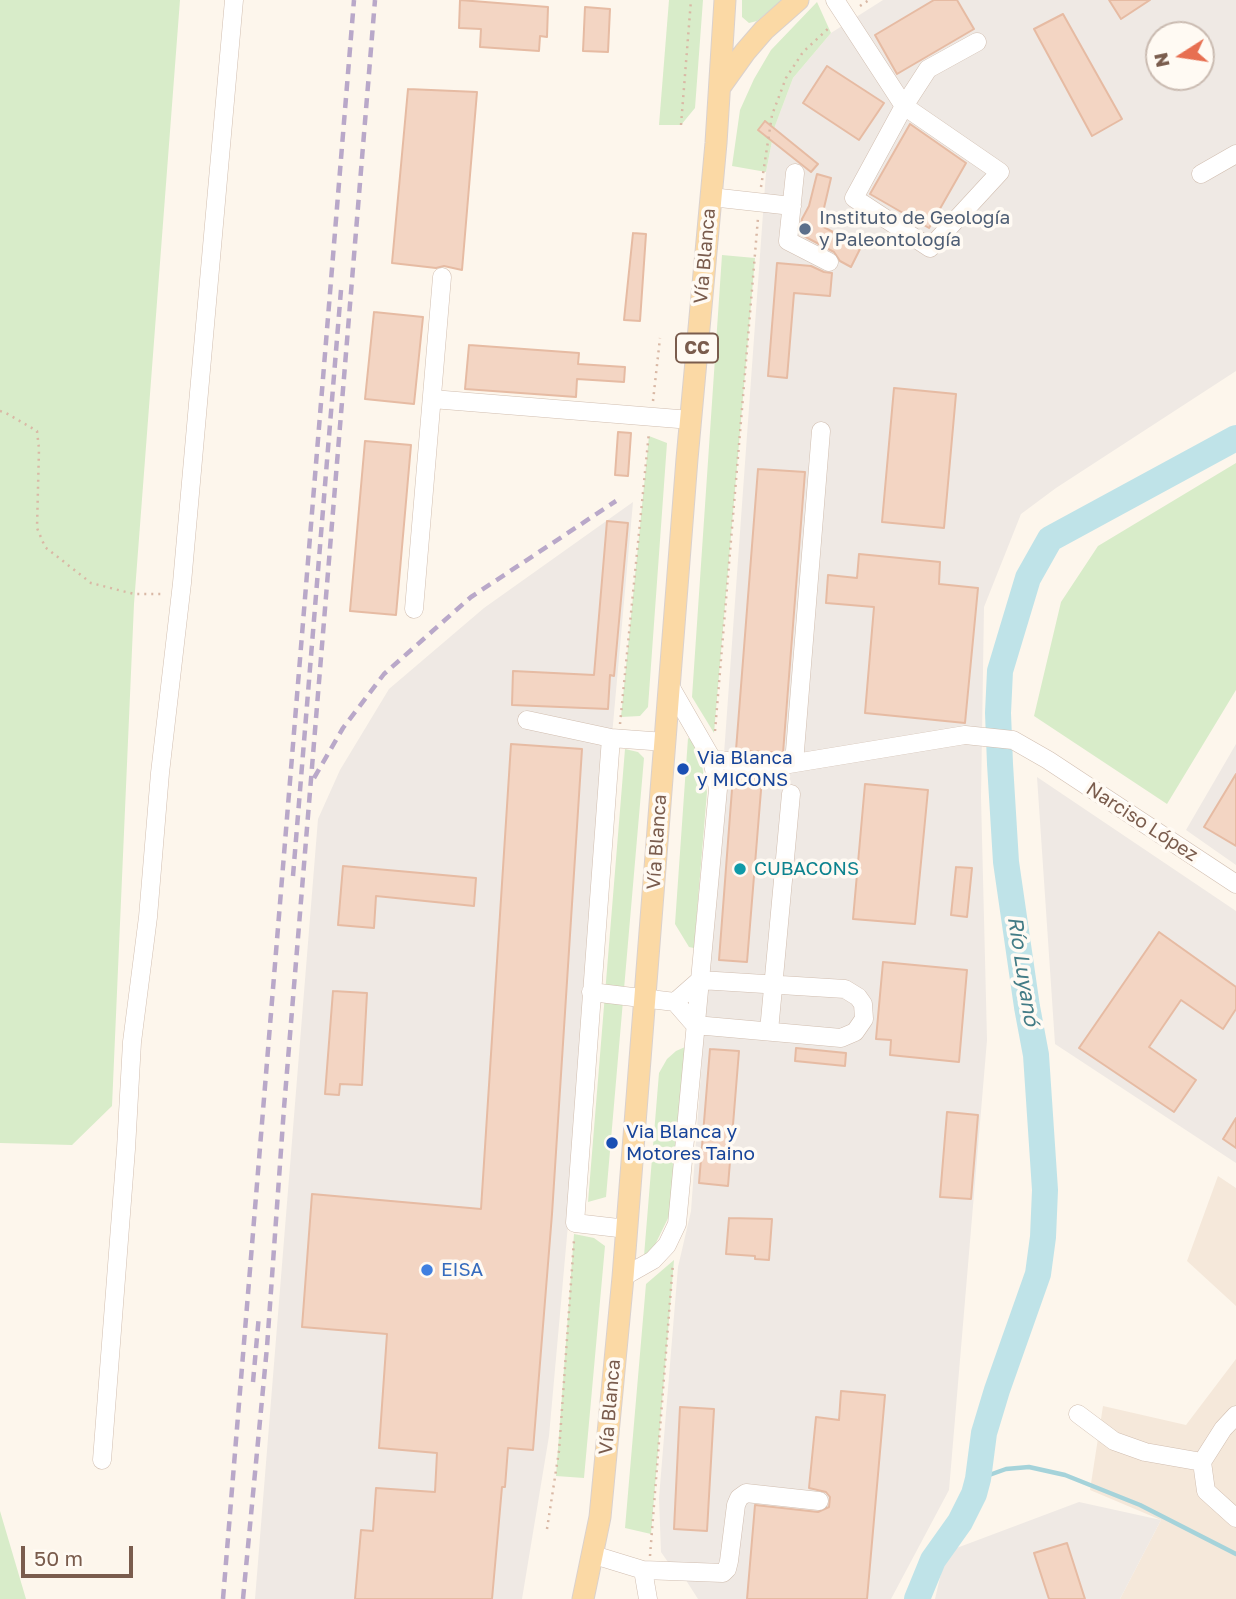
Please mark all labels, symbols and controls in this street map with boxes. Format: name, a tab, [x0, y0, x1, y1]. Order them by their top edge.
north arrow	[1145, 21, 1215, 91]
text: N	[1148, 51, 1174, 70]
street label: Vía Blanca	[689, 207, 721, 305]
place label: Instituto de Geología y Paleontología	[819, 207, 1010, 251]
marker: Instituto de Geología y Paleontología	[797, 221, 813, 237]
road number: CC	[676, 334, 718, 362]
place label: Via Blanca y MICONS	[697, 747, 793, 791]
marker: Via Blanca y MICONS	[675, 761, 691, 777]
street label: Narciso López	[1082, 777, 1202, 867]
street label: Vía Blanca	[642, 794, 672, 890]
place label: CUBACONS	[754, 858, 859, 880]
marker: CUBACONS	[732, 861, 748, 877]
water label: Río Luyanó	[1002, 914, 1044, 1028]
place label: Via Blanca y Motores Taino	[626, 1121, 755, 1165]
marker: Via Blanca y Motores Taino	[604, 1135, 620, 1151]
place label: EISA	[441, 1259, 483, 1281]
marker: EISA	[419, 1262, 435, 1278]
street label: Vía Blanca	[594, 1358, 626, 1456]
scale bar	[24, 1532, 136, 1576]
text: 50 m	[34, 1545, 83, 1571]

